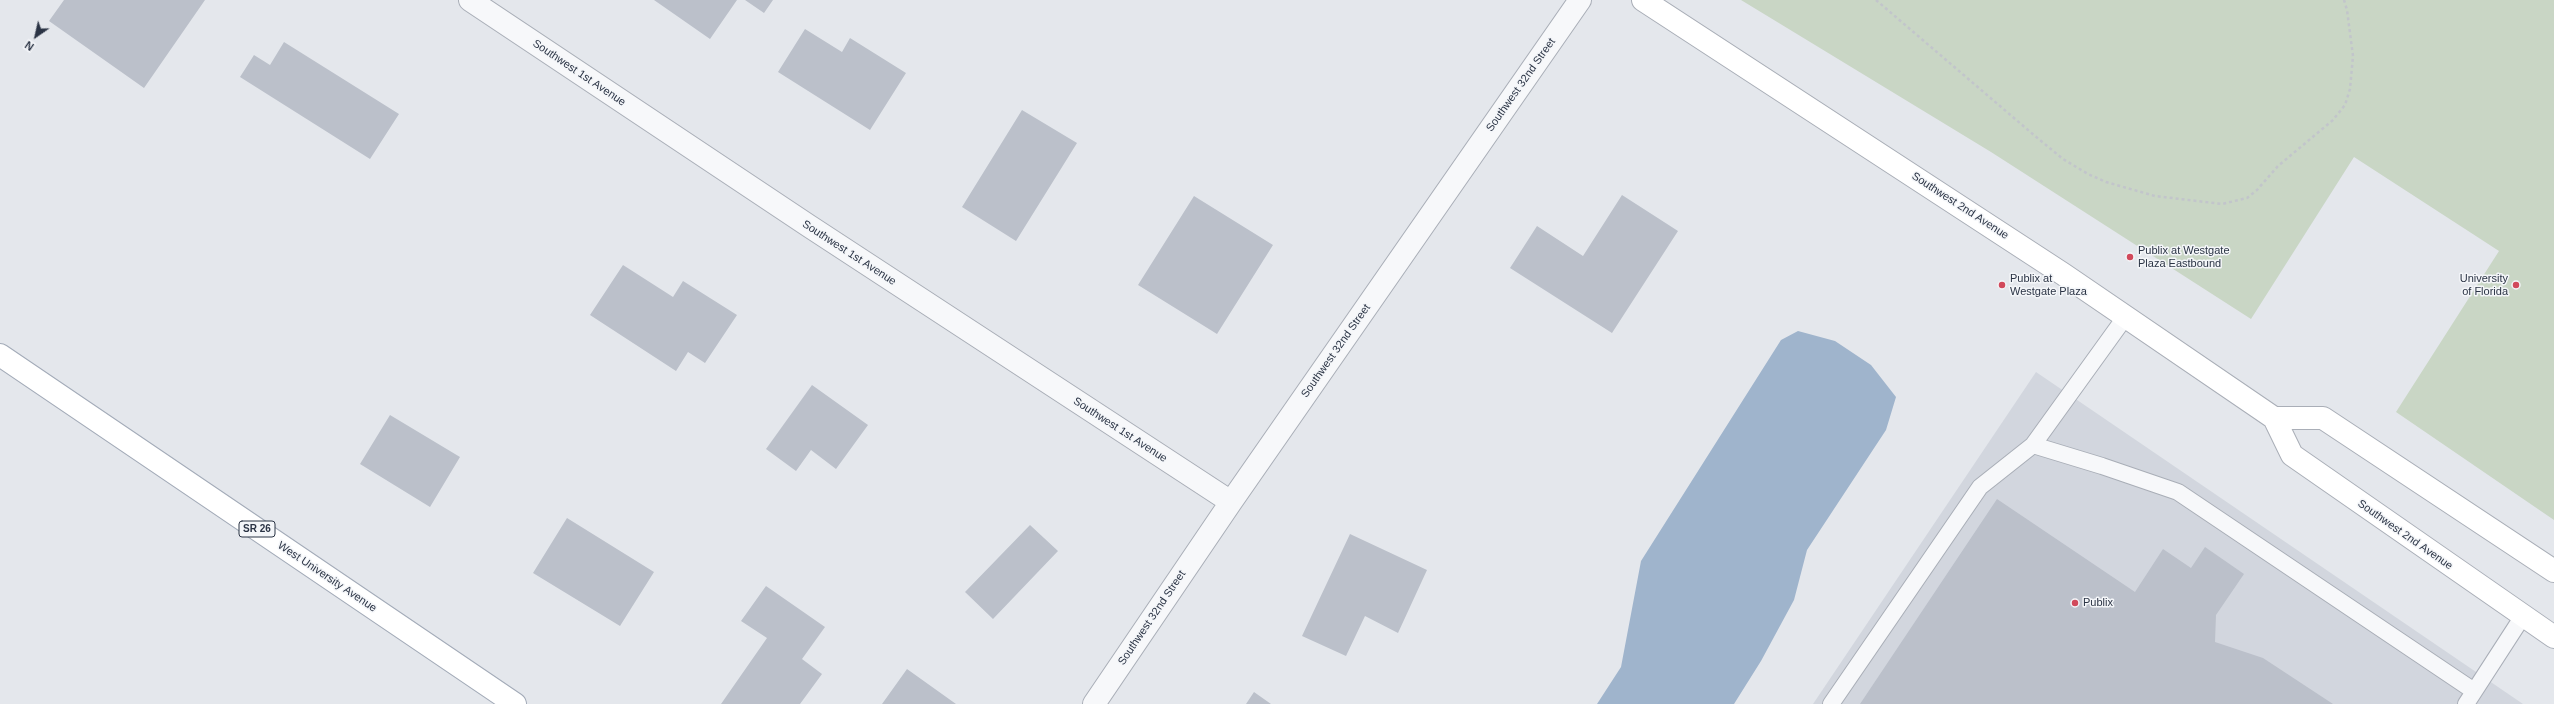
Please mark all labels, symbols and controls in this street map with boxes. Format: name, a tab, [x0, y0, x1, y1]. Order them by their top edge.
north arrow	[16, 16, 56, 56]
street label: Southwest 32nd Street	[1484, 36, 1558, 134]
street label: Southwest 1st Avenue	[530, 37, 628, 109]
text: N	[23, 39, 36, 53]
street label: Southwest 2nd Avenue	[1909, 170, 2011, 242]
street label: Southwest 1st Avenue	[800, 218, 898, 288]
place label: Publix at Westgate Plaza Eastbound	[2138, 244, 2230, 270]
marker: Publix at Westgate Plaza Eastbound	[2125, 252, 2135, 262]
place label: Publix at Westgate Plaza	[2010, 272, 2087, 298]
place label: University of Florida	[2460, 272, 2508, 298]
marker: Publix at Westgate Plaza	[1997, 280, 2007, 290]
marker: University of Florida	[2511, 280, 2521, 290]
street label: Southwest 32nd Street	[1299, 302, 1373, 400]
street label: Southwest 1st Avenue	[1071, 395, 1169, 465]
street label: Southwest 2nd Avenue	[2355, 497, 2455, 573]
road number: SR 26	[239, 521, 275, 537]
street label: West University Avenue	[275, 539, 379, 615]
street label: Southwest 32nd Street	[1115, 568, 1189, 668]
place label: Publix	[2083, 596, 2113, 610]
marker: Publix	[2070, 598, 2080, 608]

